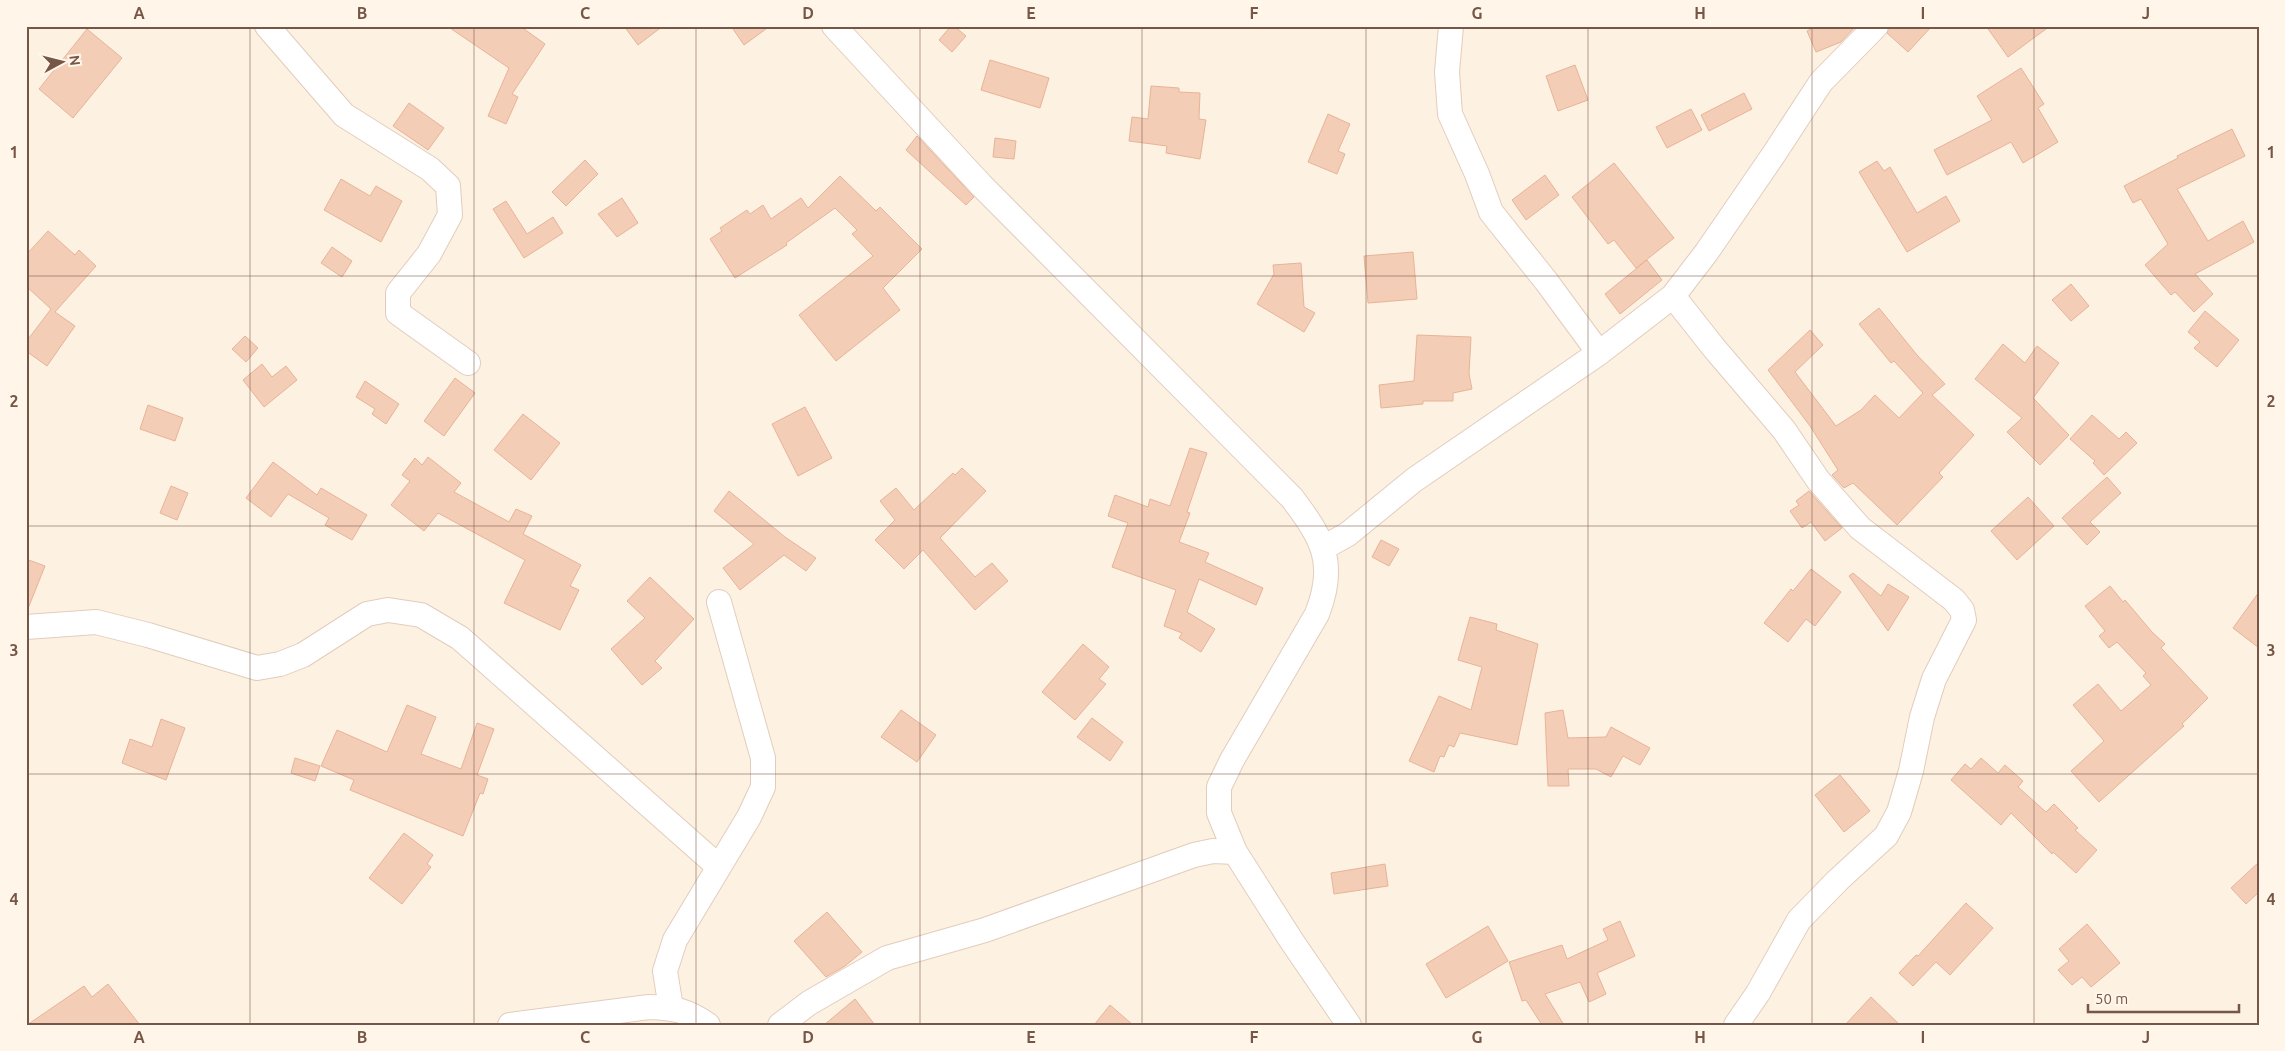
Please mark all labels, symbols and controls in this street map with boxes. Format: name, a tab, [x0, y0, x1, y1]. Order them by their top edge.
text: A	[133, 4, 145, 22]
text: B	[357, 4, 367, 22]
text: C	[580, 4, 590, 22]
text: D	[802, 4, 814, 22]
text: E	[1026, 4, 1036, 22]
text: F	[1250, 4, 1259, 22]
text: G	[1471, 4, 1483, 22]
text: H	[1694, 4, 1706, 22]
text: I	[1921, 4, 1925, 22]
text: J	[2142, 4, 2150, 22]
north arrow	[38, 38, 88, 88]
text: N	[66, 54, 83, 67]
text: 1	[9, 143, 19, 161]
text: 1	[2266, 143, 2276, 161]
text: 2	[9, 392, 19, 410]
text: 2	[2266, 392, 2276, 410]
text: 3	[9, 641, 19, 659]
text: 3	[2266, 641, 2276, 659]
text: 4	[9, 890, 19, 908]
text: 4	[2266, 890, 2276, 908]
scale bar	[2088, 981, 2239, 1013]
text: 50 m	[2095, 990, 2128, 1007]
text: A	[133, 1028, 145, 1046]
text: B	[357, 1028, 367, 1046]
text: C	[580, 1028, 590, 1046]
text: D	[802, 1028, 814, 1046]
text: E	[1026, 1028, 1036, 1046]
text: F	[1250, 1028, 1259, 1046]
text: G	[1471, 1028, 1483, 1046]
text: H	[1694, 1028, 1706, 1046]
text: I	[1921, 1028, 1925, 1046]
text: J	[2142, 1028, 2150, 1046]

